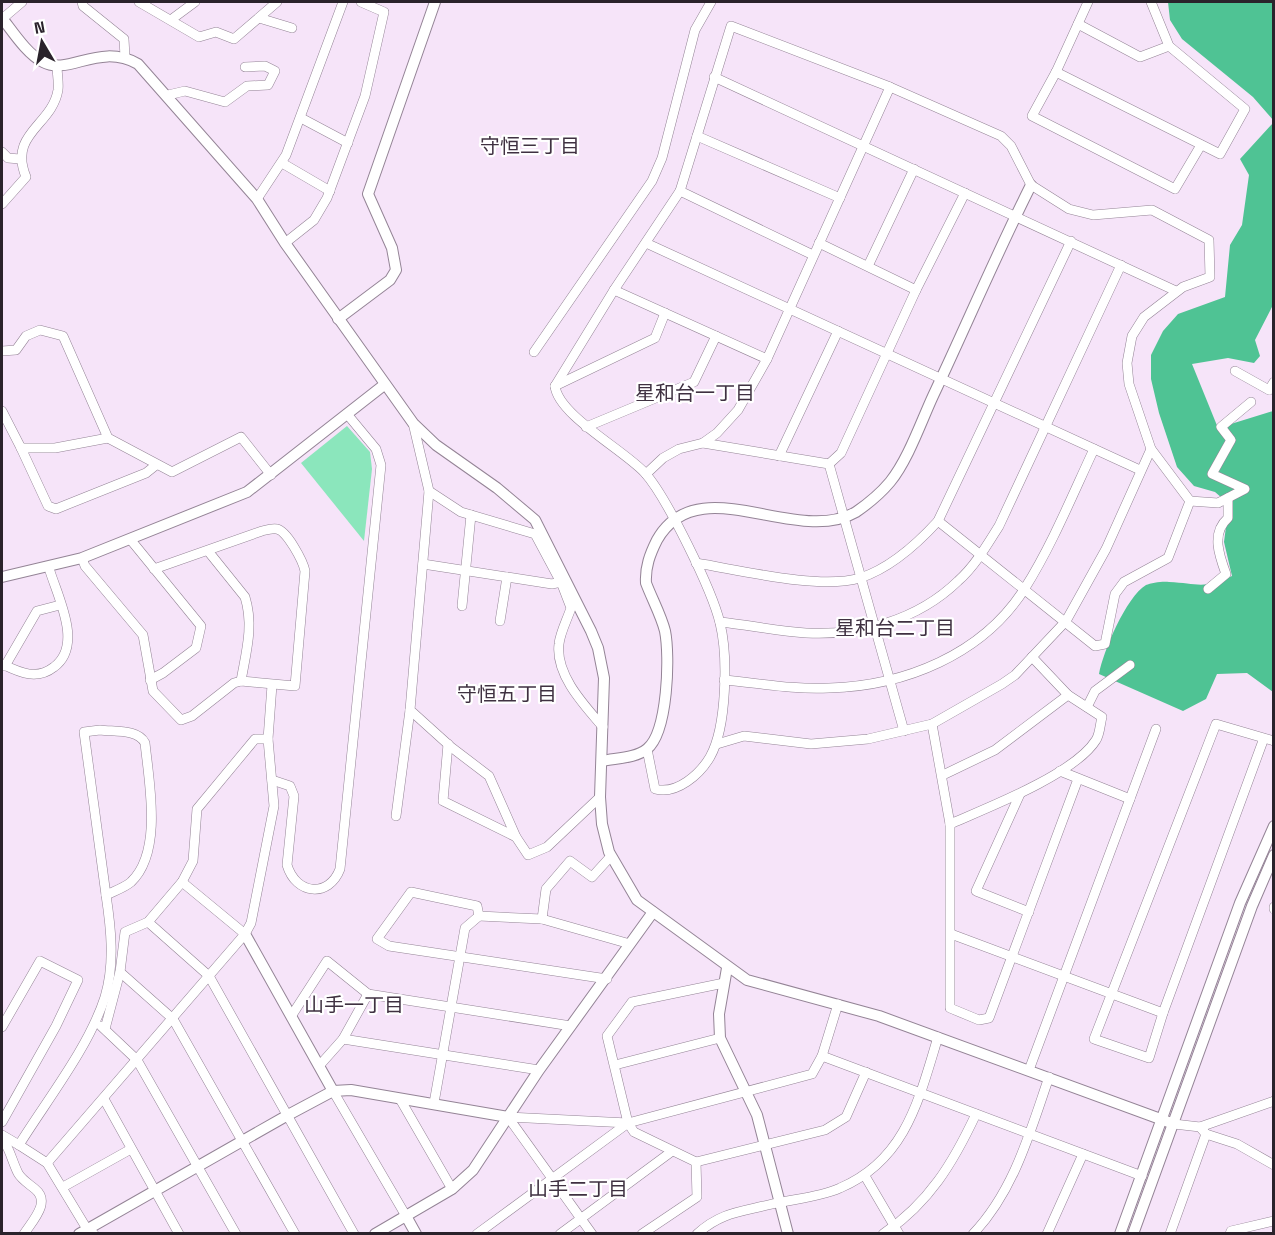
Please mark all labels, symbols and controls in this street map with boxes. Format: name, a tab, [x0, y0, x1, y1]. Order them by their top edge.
north arrow	[12, 12, 72, 72]
text: N	[32, 16, 47, 39]
district label: 守恒三丁目	[480, 133, 580, 159]
district label: 星和台一丁目	[635, 380, 755, 406]
district label: 星和台二丁目	[835, 615, 955, 641]
district label: 守恒五丁目	[457, 681, 557, 707]
district label: 山手一丁目	[304, 992, 404, 1018]
district label: 山手二丁目	[528, 1176, 628, 1202]

